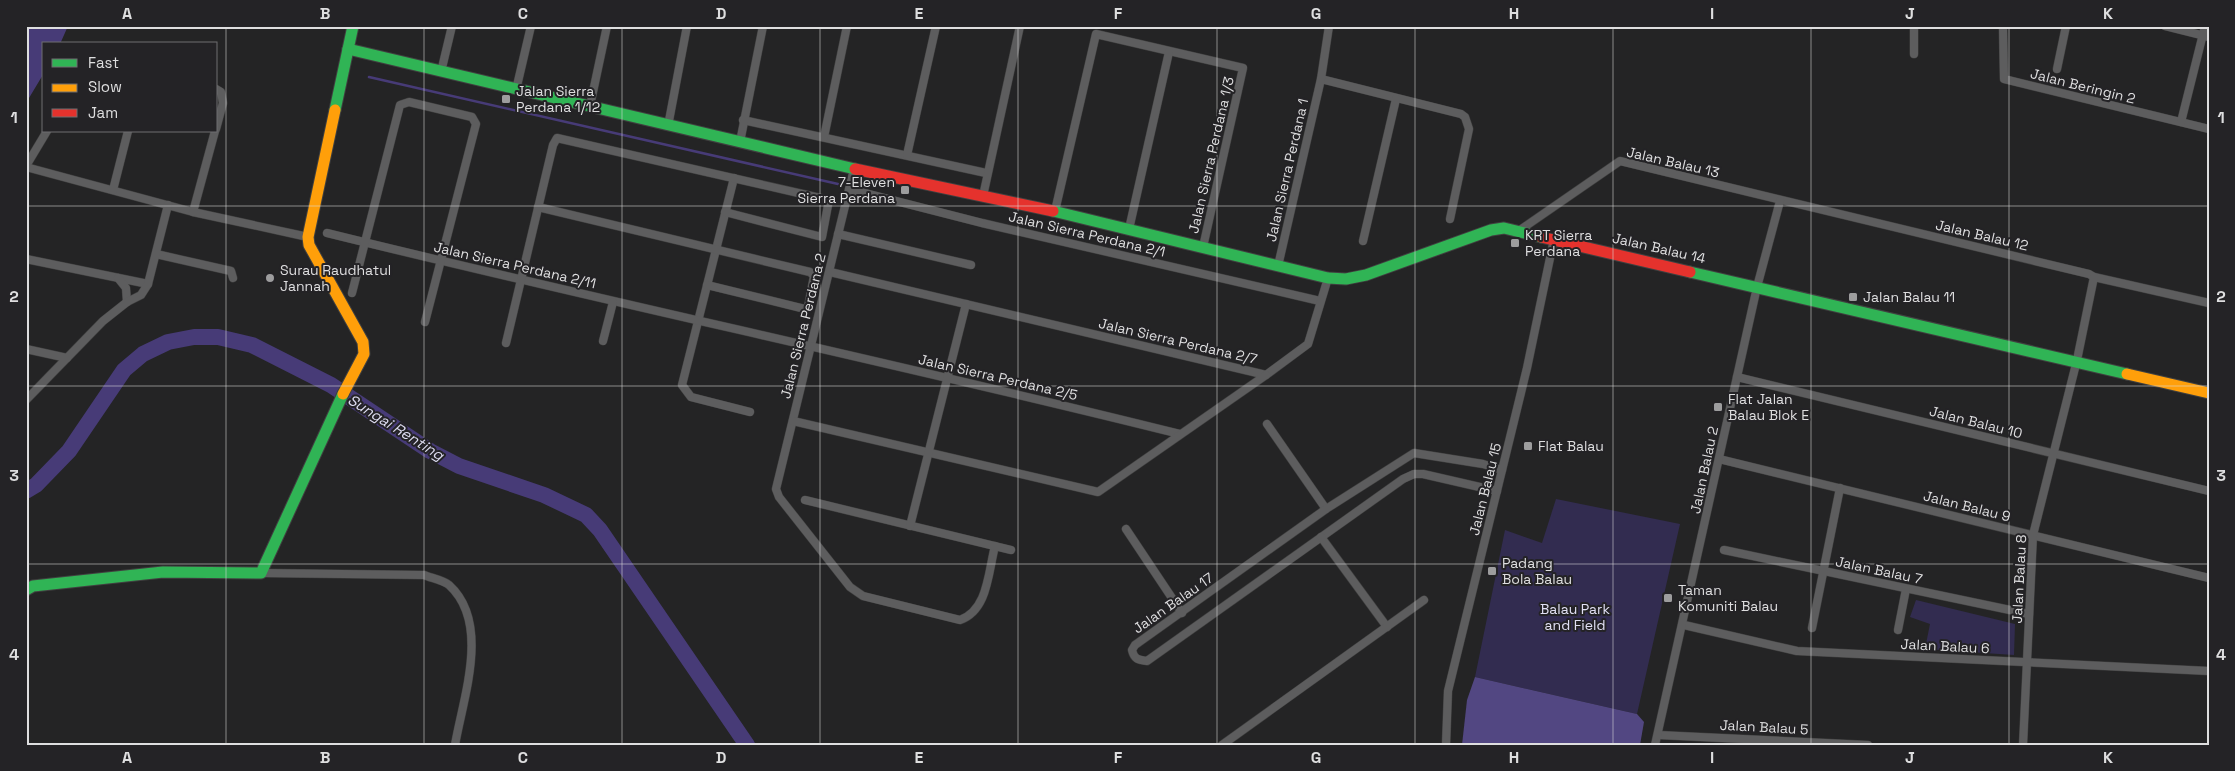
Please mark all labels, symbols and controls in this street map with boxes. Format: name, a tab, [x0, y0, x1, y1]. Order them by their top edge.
text: A	[122, 3, 132, 24]
text: B	[320, 3, 330, 24]
text: C	[518, 3, 528, 24]
text: D	[716, 3, 726, 24]
text: E	[915, 3, 924, 24]
text: F	[1114, 3, 1123, 24]
text: G	[1311, 3, 1321, 24]
text: H	[1509, 3, 1519, 24]
text: I	[1710, 3, 1714, 24]
text: J	[1905, 3, 1915, 24]
text: K	[2103, 3, 2113, 24]
legend	[42, 42, 218, 132]
text: Fast	[88, 53, 119, 72]
street label: Jalan Beringin 2	[2029, 64, 2137, 108]
street label: Jalan Sierra Perdana 1/3	[1184, 75, 1238, 235]
text: Slow	[88, 77, 122, 96]
place label: Jalan Sierra Perdana 1/12	[516, 82, 600, 116]
marker: Jalan Sierra Perdana 1/12	[500, 93, 512, 105]
street label: Jalan Sierra Perdana 1	[1262, 97, 1312, 243]
text: Jam	[88, 103, 118, 122]
text: 1	[10, 107, 18, 128]
text: 1	[2217, 107, 2225, 128]
street label: Jalan Balau 13	[1625, 143, 1721, 181]
place label: 7-Eleven Sierra Perdana	[798, 173, 895, 207]
marker: 7-Eleven Sierra Perdana	[899, 184, 911, 196]
street label: Jalan Sierra Perdana 2/1	[1007, 207, 1167, 261]
street label: Jalan Balau 12	[1934, 216, 2030, 254]
place label: KRT Sierra Perdana	[1525, 226, 1592, 260]
street label: Jalan Balau 14	[1611, 229, 1708, 268]
marker: KRT Sierra Perdana	[1509, 237, 1521, 249]
street label: Jalan Sierra Perdana 2/11	[432, 238, 598, 292]
street label: Jalan Sierra Perdana 2	[776, 251, 830, 401]
place label: Surau Raudhatul Jannah	[280, 261, 391, 295]
marker: Surau Raudhatul Jannah	[264, 272, 276, 284]
text: 2	[9, 286, 19, 307]
text: 2	[2216, 286, 2226, 307]
place label: Jalan Balau 11	[1863, 288, 1955, 306]
marker: Jalan Balau 11	[1847, 291, 1859, 303]
street label: Jalan Sierra Perdana 2/7	[1097, 314, 1259, 368]
street label: Jalan Sierra Perdana 2/5	[917, 350, 1079, 404]
water label: Sungai Renting	[344, 390, 449, 465]
place label: Flat Jalan Balau Blok E	[1728, 390, 1809, 424]
marker: Flat Jalan Balau Blok E	[1712, 401, 1724, 413]
street label: Jalan Balau 10	[1928, 402, 2024, 442]
street label: Jalan Balau 2	[1686, 425, 1722, 515]
place label: Flat Balau	[1538, 437, 1604, 455]
marker: Flat Balau	[1522, 440, 1534, 452]
street label: Jalan Balau 15	[1465, 441, 1505, 537]
text: 3	[9, 465, 19, 486]
text: 3	[2216, 465, 2226, 486]
street label: Jalan Balau 9	[1922, 486, 2012, 526]
street label: Jalan Balau 8	[2008, 534, 2030, 624]
street label: Jalan Balau 7	[1834, 552, 1924, 588]
place label: Padang Bola Balau	[1502, 554, 1572, 588]
marker: Padang Bola Balau	[1486, 565, 1498, 577]
street label: Jalan Balau 17	[1129, 569, 1217, 637]
place label: Taman Komuniti Balau	[1678, 581, 1778, 615]
marker: Taman Komuniti Balau	[1662, 592, 1674, 604]
park label: Balau Park and Field	[1540, 600, 1610, 634]
street label: Jalan Balau 6	[1900, 635, 1990, 657]
text: 4	[9, 644, 19, 665]
text: 4	[2216, 644, 2226, 665]
street label: Jalan Balau 5	[1719, 716, 1809, 738]
text: A	[122, 747, 132, 768]
text: B	[320, 747, 330, 768]
text: C	[518, 747, 528, 768]
text: D	[716, 747, 726, 768]
text: E	[915, 747, 924, 768]
text: F	[1114, 747, 1123, 768]
text: G	[1311, 747, 1321, 768]
text: H	[1509, 747, 1519, 768]
text: I	[1710, 747, 1714, 768]
text: J	[1905, 747, 1915, 768]
text: K	[2103, 747, 2113, 768]

